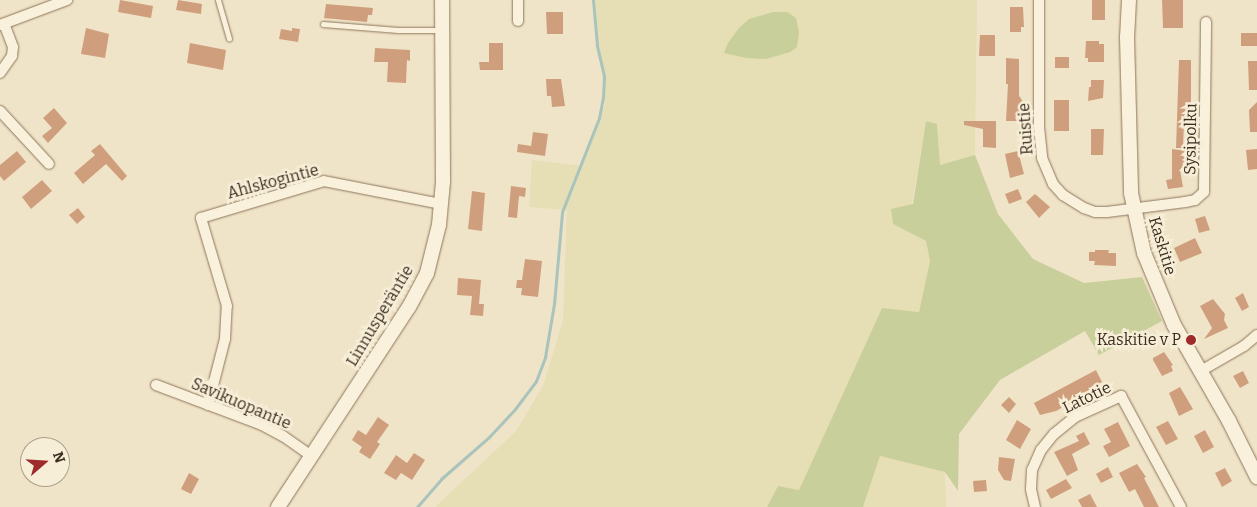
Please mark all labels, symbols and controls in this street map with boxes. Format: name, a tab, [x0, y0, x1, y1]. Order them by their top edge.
street label: Ruistie	[1015, 102, 1037, 156]
street label: Sysipolku	[1181, 103, 1201, 175]
street label: Ahlskogintie	[225, 161, 321, 203]
street label: Kaskitie	[1144, 215, 1180, 277]
street label: Linnusperäntie	[342, 262, 418, 370]
place label: Kaskitie v P	[1097, 330, 1181, 350]
marker: Kaskitie v P	[1185, 334, 1197, 346]
street label: Savikuopantie	[188, 374, 294, 434]
street label: Latotie	[1060, 378, 1114, 418]
north arrow	[20, 437, 70, 487]
text: N	[49, 449, 69, 465]

